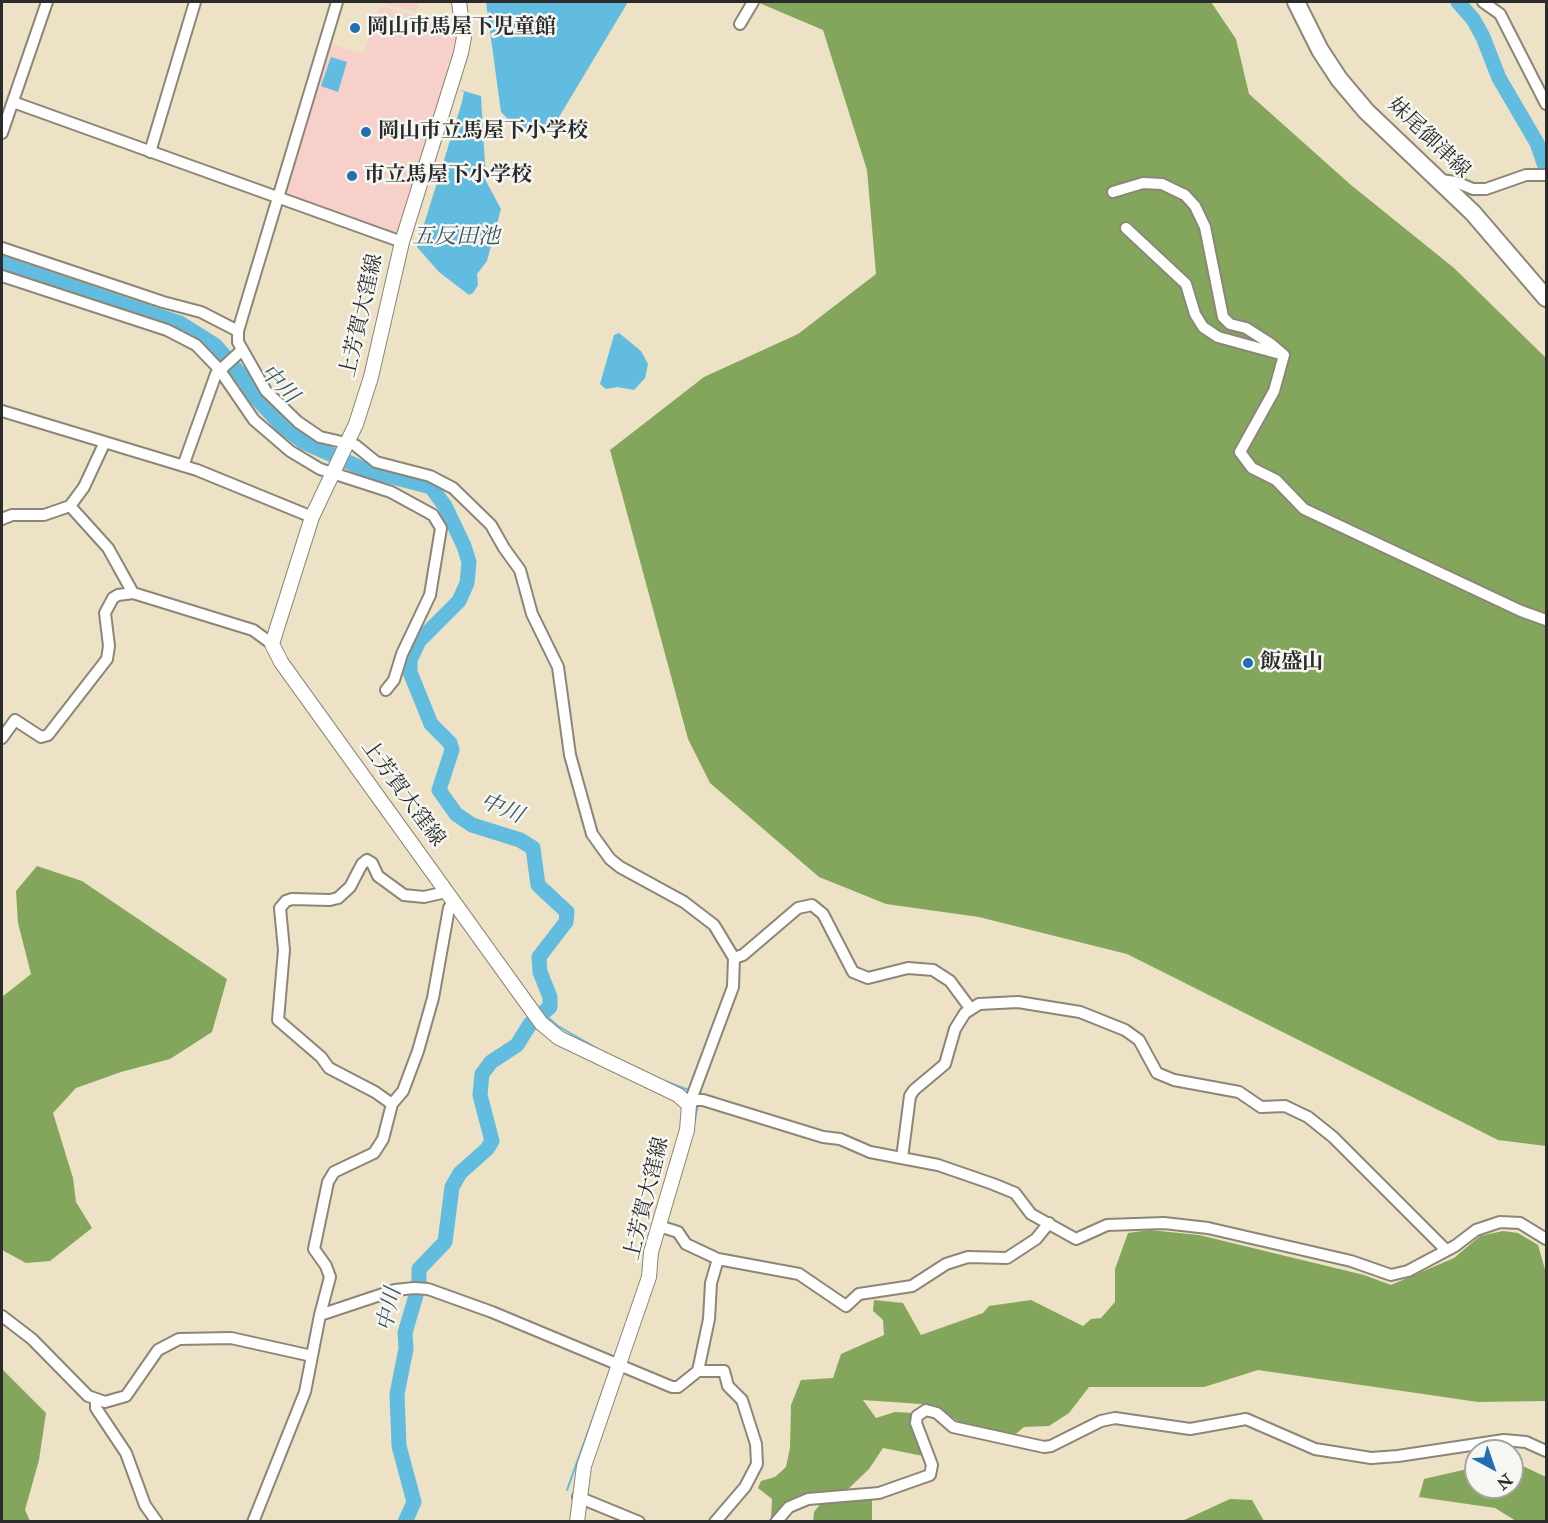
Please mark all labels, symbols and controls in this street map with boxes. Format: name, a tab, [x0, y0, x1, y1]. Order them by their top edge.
place label: 岡山市馬屋下児童館	[367, 15, 556, 41]
marker: 岡山市馬屋下児童館	[348, 21, 362, 35]
street label: 妹尾御津線	[1381, 93, 1475, 185]
place label: 岡山市立馬屋下小学校	[378, 119, 588, 145]
marker: 岡山市立馬屋下小学校	[359, 125, 373, 139]
place label: 市立馬屋下小学校	[364, 163, 532, 189]
marker: 市立馬屋下小学校	[345, 169, 359, 183]
water label: 五反田池	[412, 225, 500, 251]
street label: 上芳賀大窪線	[337, 252, 389, 380]
water label: 中川	[253, 360, 303, 410]
place label: 飯盛山	[1260, 650, 1323, 676]
marker: 飯盛山	[1241, 656, 1255, 670]
street label: 上芳賀大窪線	[355, 736, 449, 852]
water label: 中川	[476, 789, 526, 831]
street label: 上芳賀大窪線	[621, 1135, 675, 1263]
water label: 中川	[374, 1286, 408, 1334]
north arrow	[1464, 1439, 1524, 1499]
text: N	[1492, 1469, 1516, 1494]

